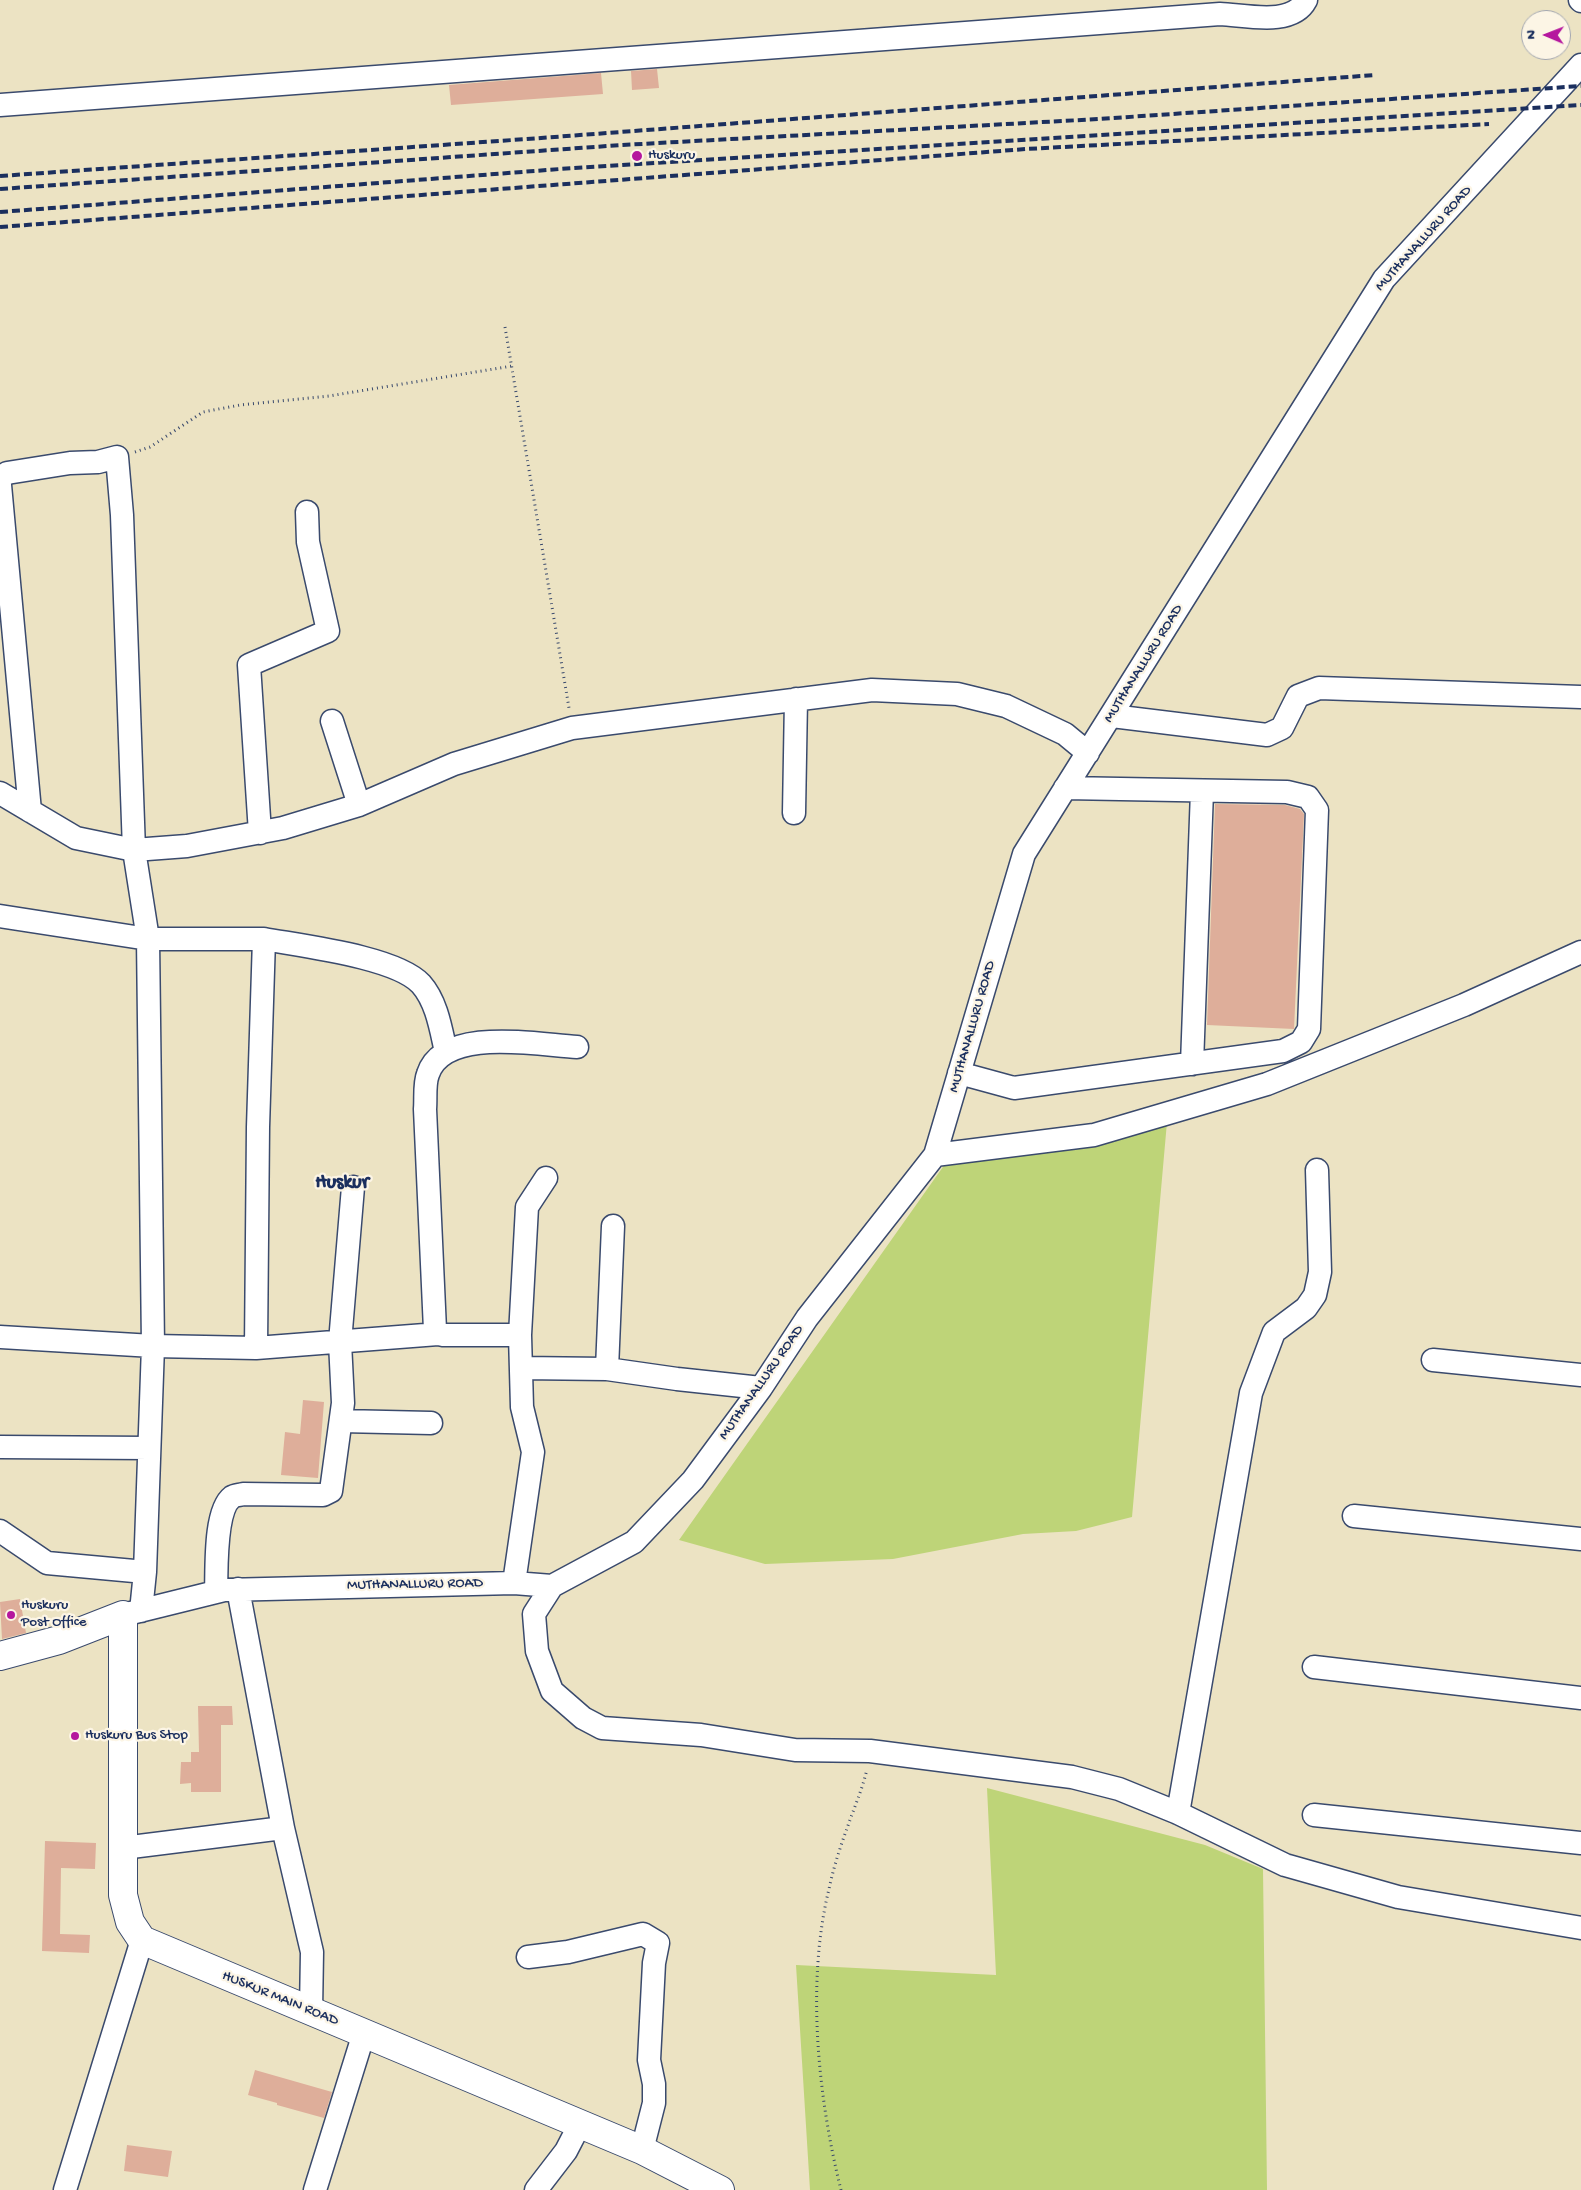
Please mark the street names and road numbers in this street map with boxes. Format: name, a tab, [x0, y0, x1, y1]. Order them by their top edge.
street label: MUTHANALLURU ROAD	[1372, 182, 1476, 296]
street label: MUTHANALLURU ROAD	[1100, 602, 1188, 726]
street label: MUTHANALLURU ROAD	[946, 959, 1000, 1095]
street label: MUTHANALLURU ROAD	[716, 1322, 808, 1444]
street label: MUTHANALLURU ROAD	[347, 1575, 483, 1595]
street label: HUSKUR MAIN ROAD	[219, 1967, 341, 2031]

